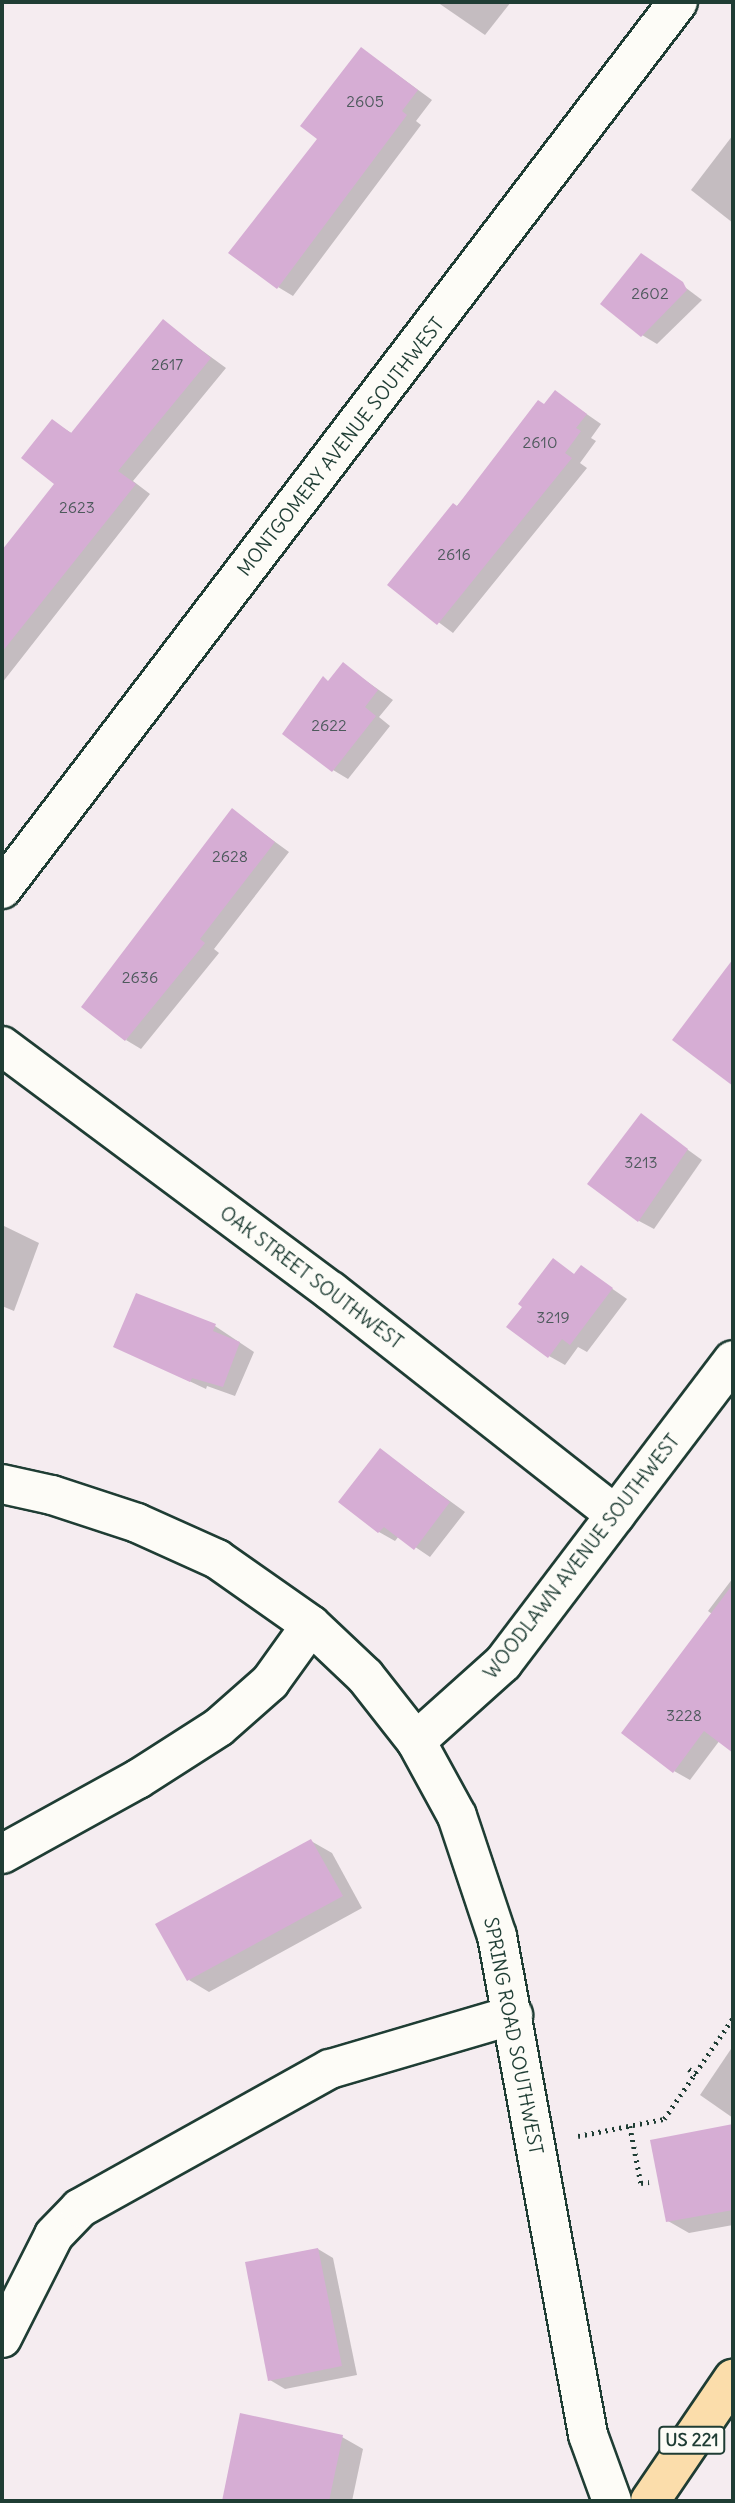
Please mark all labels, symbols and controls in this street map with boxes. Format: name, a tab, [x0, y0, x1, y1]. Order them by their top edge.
house number: 2605	[346, 91, 384, 111]
house number: 2602	[631, 283, 669, 303]
street label: MONTGOMERY AVENUE SOUTHWEST	[233, 313, 449, 581]
house number: 2617	[151, 354, 183, 374]
house number: 2610	[523, 432, 557, 452]
house number: 2623	[59, 497, 95, 517]
house number: 2616	[437, 544, 471, 564]
house number: 2622	[311, 715, 347, 735]
house number: 2628	[212, 846, 248, 866]
house number: 2636	[122, 967, 158, 987]
house number: 3213	[624, 1152, 658, 1172]
street label: OAK STREET SOUTHWEST	[215, 1202, 407, 1354]
house number: 3219	[536, 1307, 570, 1327]
street label: WOODLAWN AVENUE SOUTHWEST	[479, 1430, 685, 1684]
house number: 3228	[666, 1705, 702, 1725]
street label: SPRING ROAD SOUTHWEST	[479, 1915, 547, 2157]
road number: US 221	[657, 2426, 727, 2454]

